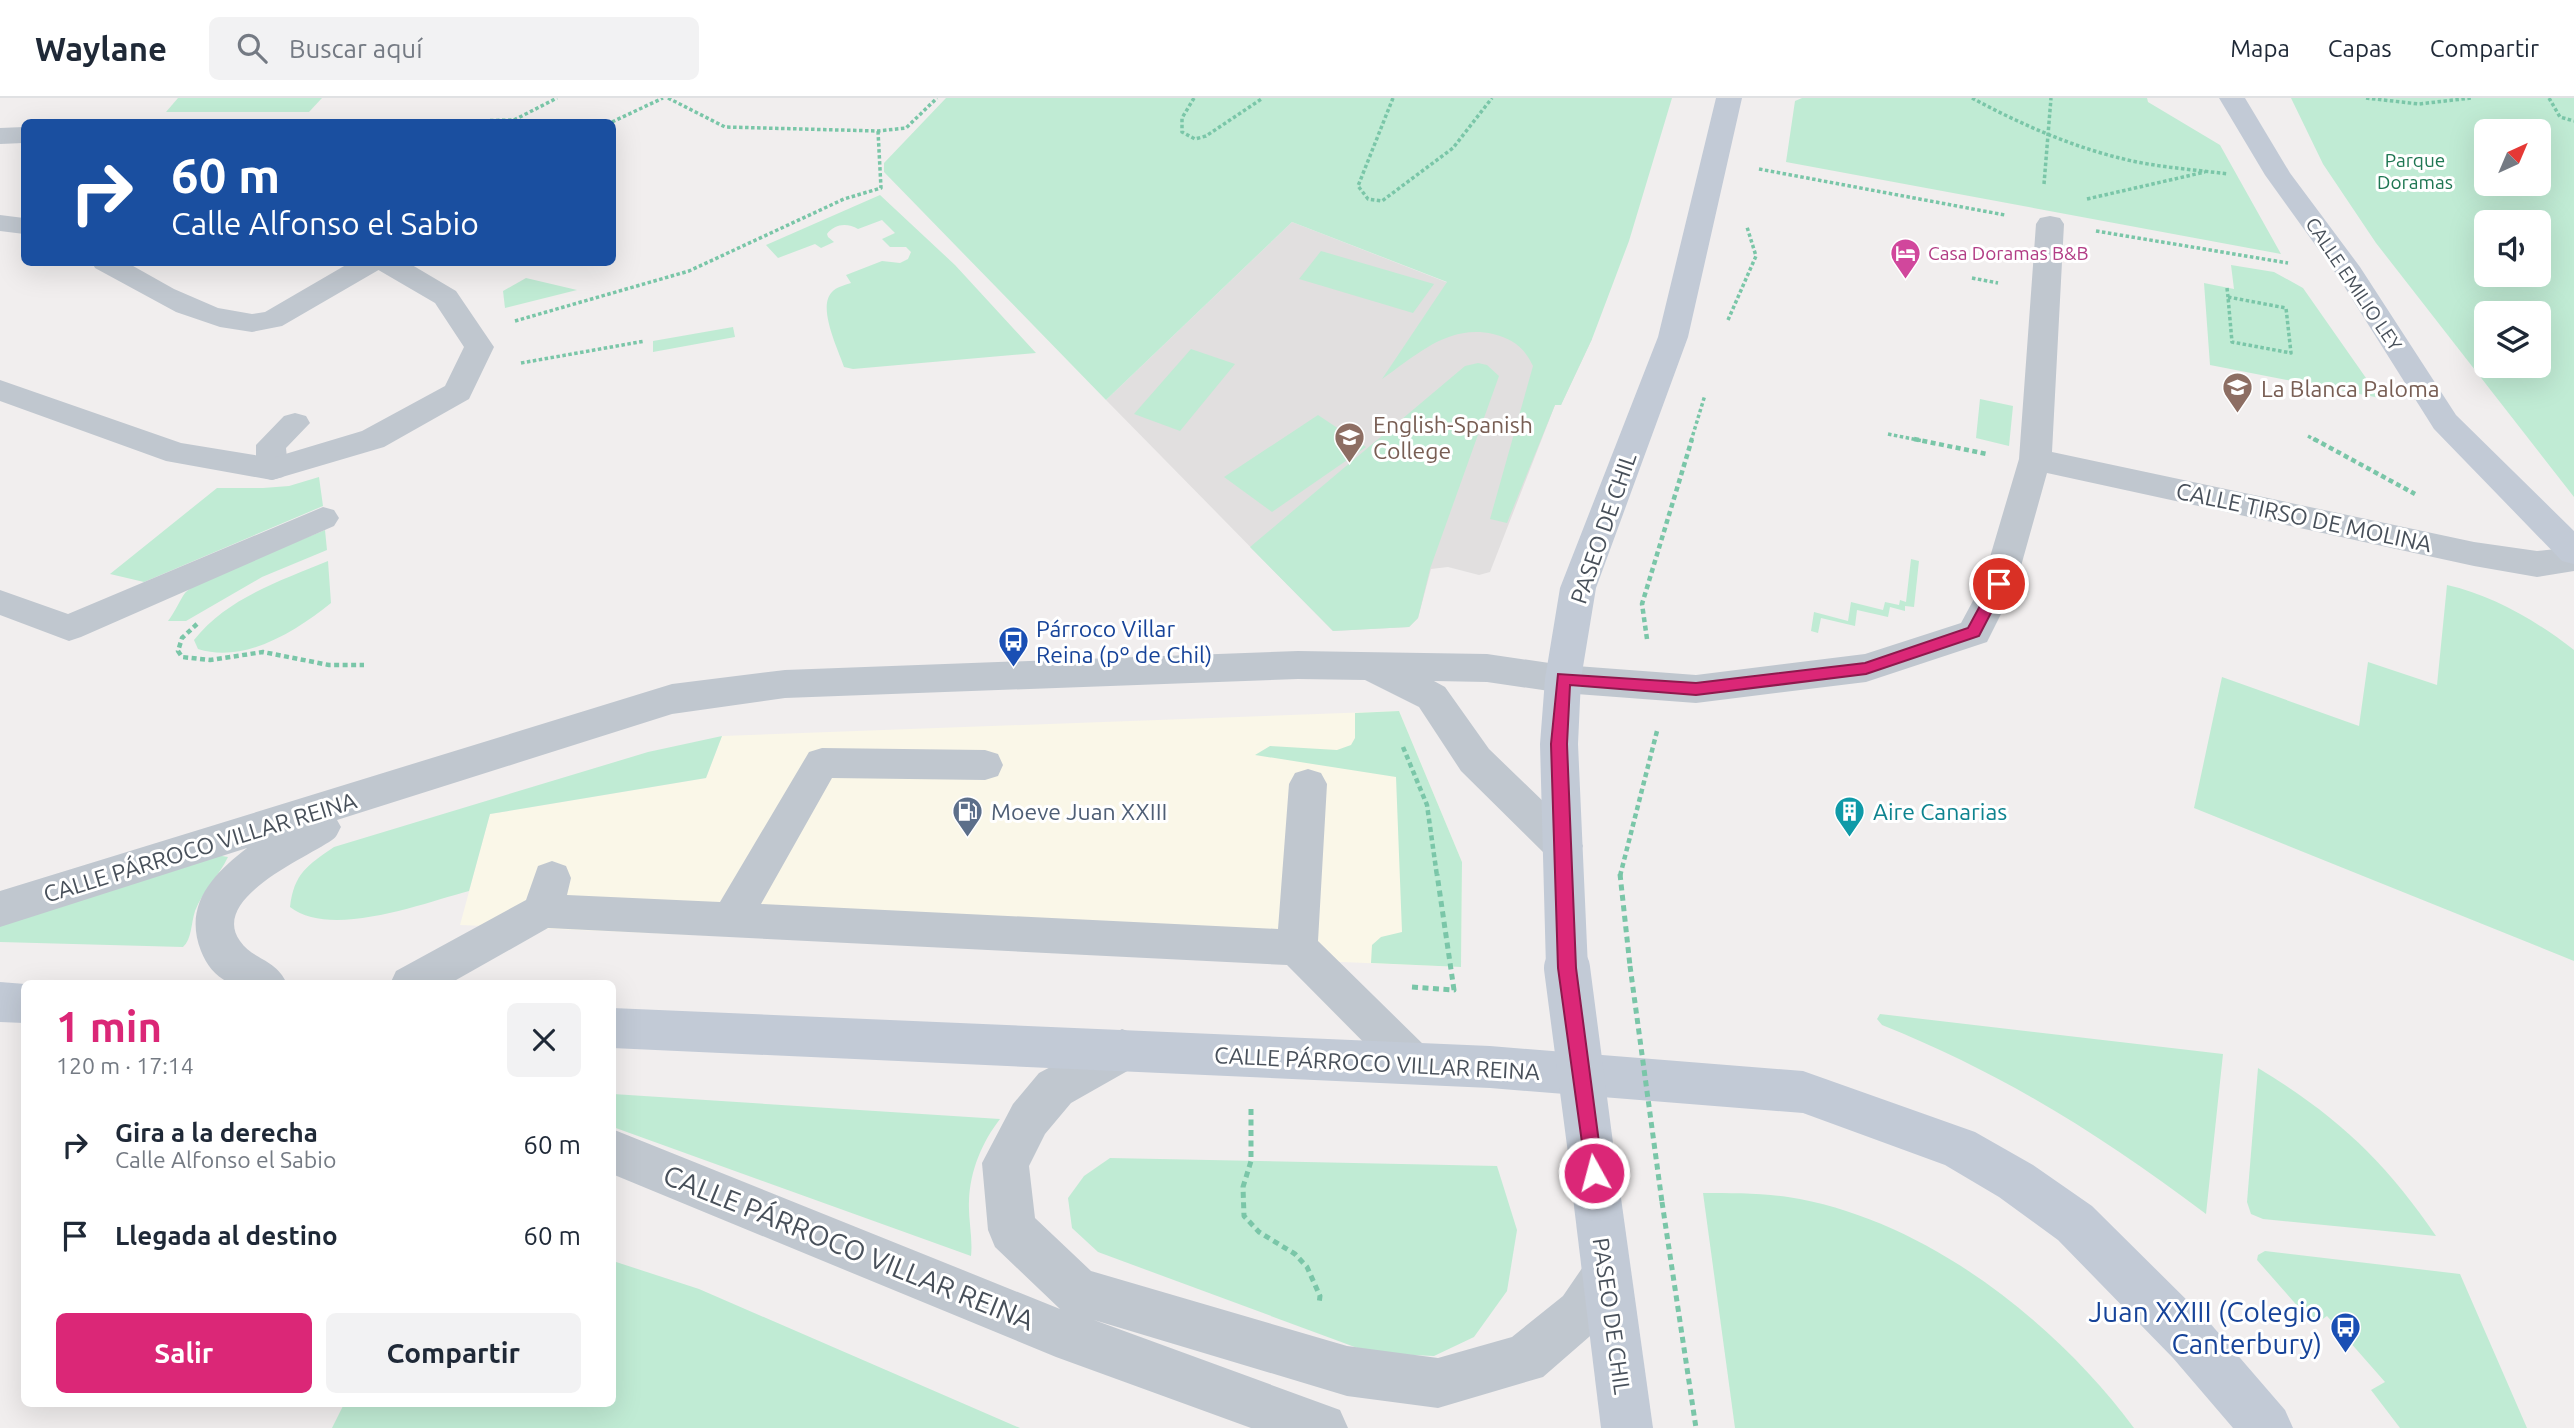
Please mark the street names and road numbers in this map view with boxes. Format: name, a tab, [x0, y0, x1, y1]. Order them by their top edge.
street label: CALLE EMILIO LEY	[2301, 213, 2407, 355]
street label: PASEO DE CHIL	[1565, 449, 1641, 607]
street label: CALLE TIRSO DE MOLINA	[2174, 478, 2434, 556]
street label: CALLE PÁRROCO VILLAR REINA	[40, 786, 360, 907]
street label: CALLE PÁRROCO VILLAR REINA	[1214, 1041, 1541, 1084]
street label: CALLE PÁRROCO VILLAR REINA	[659, 1157, 1039, 1336]
street label: PASEO DE CHIL	[1589, 1236, 1635, 1396]

